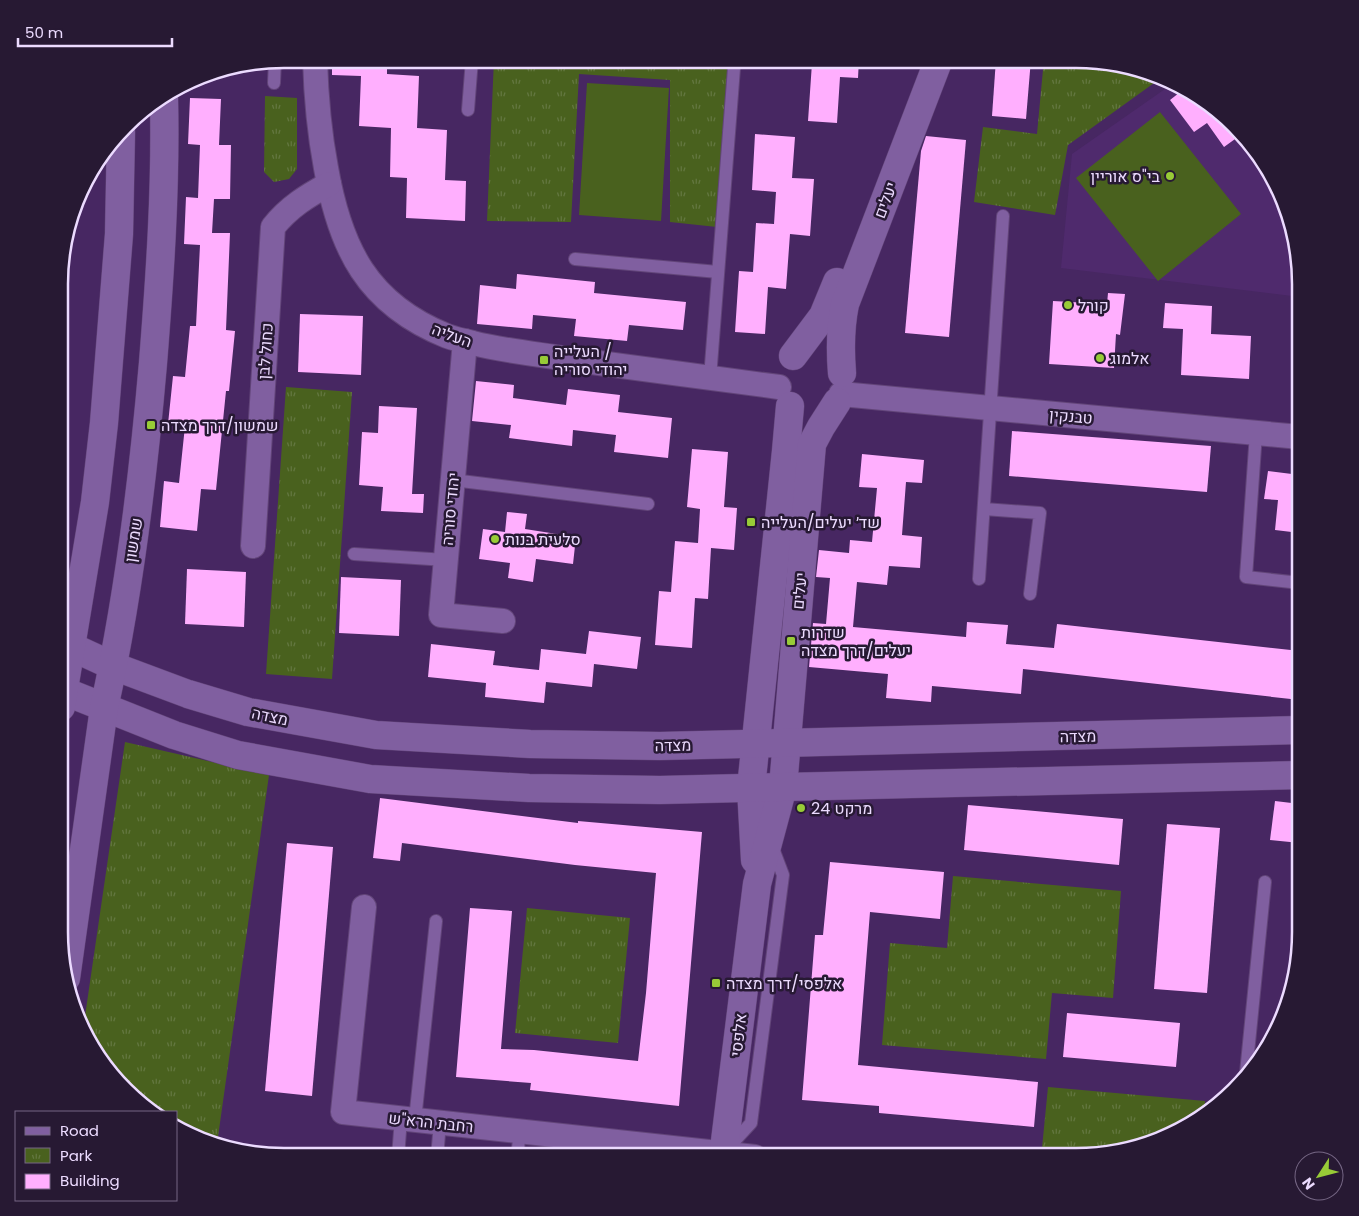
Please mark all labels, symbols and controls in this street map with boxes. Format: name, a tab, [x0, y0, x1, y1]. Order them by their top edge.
scale bar	[18, 15, 171, 47]
text: 50 m	[25, 22, 63, 43]
place label: בי"ס אוריין	[1091, 165, 1161, 188]
marker: בי"ס אוריין	[1164, 170, 1176, 182]
street label: יעלים	[868, 179, 903, 222]
place label: קורל	[1078, 294, 1109, 317]
marker: קורל	[1062, 299, 1074, 311]
street label: העליה	[429, 318, 475, 353]
street label: כחול לבן	[252, 322, 279, 380]
place label: העלייה / יהודי סוריה	[554, 340, 627, 381]
place label: אלמוג	[1110, 347, 1150, 370]
marker: אלמוג	[1094, 352, 1106, 364]
marker: העלייה / יהודי סוריה	[538, 354, 550, 366]
street label: טבנקין	[1048, 403, 1094, 430]
place label: שמשון/דרך מצדה	[161, 414, 279, 437]
marker: שמשון/דרך מצדה	[145, 419, 157, 431]
street label: יהודי סוריה	[436, 471, 465, 547]
place label: שד׳ יעלים/העלייה	[761, 511, 880, 534]
street label: שמשון	[119, 516, 148, 564]
marker: שד׳ יעלים/העלייה	[745, 516, 757, 528]
place label: סלעית בנות	[505, 528, 581, 551]
marker: סלעית בנות	[489, 533, 501, 545]
street label: יעלים	[786, 571, 813, 611]
place label: שדרות יעלים/דרך מצדה	[801, 621, 911, 662]
marker: שדרות יעלים/דרך מצדה	[785, 635, 797, 647]
street label: מצדה	[250, 701, 290, 732]
street label: מצדה	[1059, 725, 1097, 748]
street label: מצדה	[654, 734, 692, 757]
place label: מרקט 24	[811, 797, 872, 820]
marker: מרקט 24	[795, 802, 807, 814]
place label: אלפסי/דרך מצדה	[726, 972, 842, 995]
marker: אלפסי/דרך מצדה	[710, 977, 722, 989]
street label: אלפסי	[724, 1012, 753, 1058]
street label: רחבת הרא"ש	[387, 1107, 474, 1138]
legend	[15, 1111, 178, 1201]
text: Road	[60, 1120, 99, 1141]
text: Park	[60, 1145, 92, 1166]
north arrow	[1294, 1151, 1344, 1201]
text: Building	[60, 1170, 120, 1191]
text: N	[1297, 1174, 1320, 1194]

